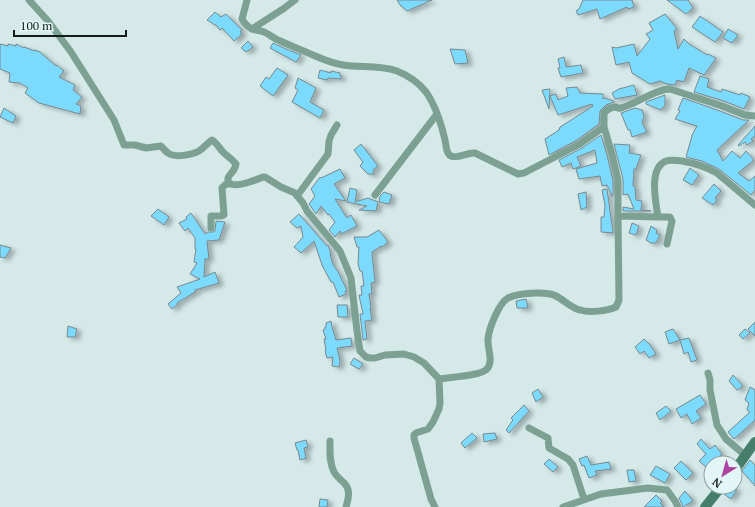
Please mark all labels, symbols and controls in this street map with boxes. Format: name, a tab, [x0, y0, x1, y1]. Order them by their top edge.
scale bar	[14, 12, 126, 38]
text: 100 m	[20, 18, 53, 33]
north arrow	[703, 455, 743, 495]
text: N	[709, 474, 725, 491]

